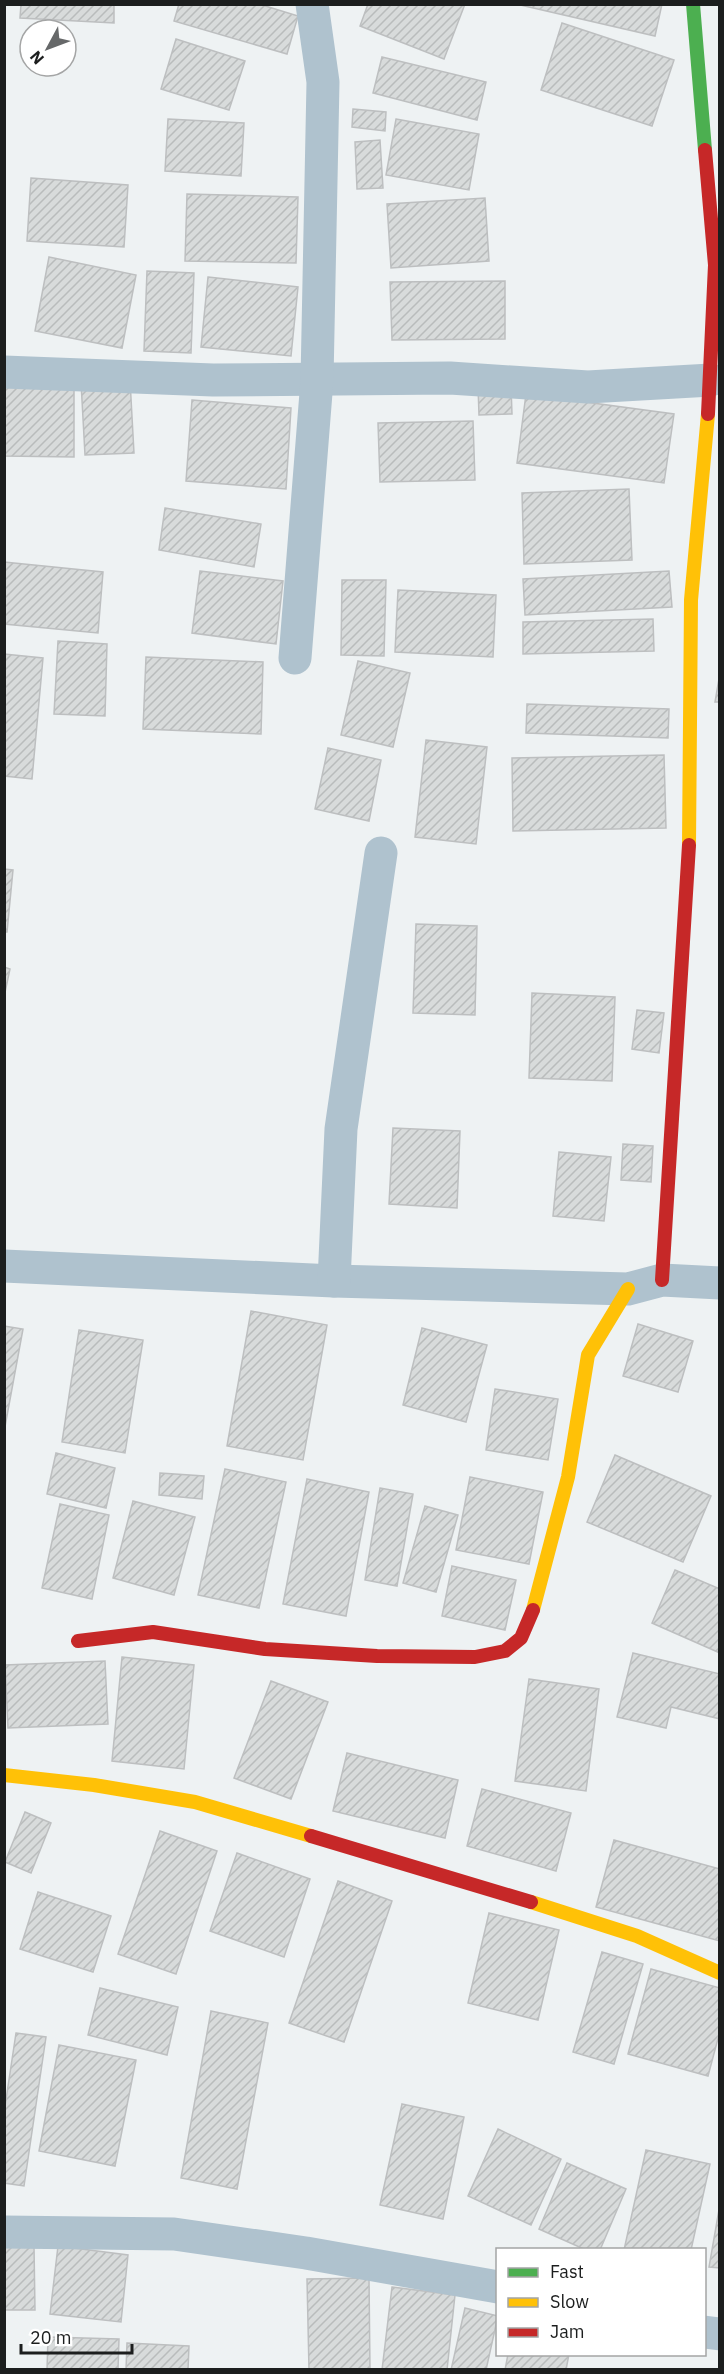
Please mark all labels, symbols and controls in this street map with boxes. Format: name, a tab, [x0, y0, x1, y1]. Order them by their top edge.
north arrow	[18, 18, 78, 78]
text: N	[25, 47, 48, 69]
legend	[496, 2248, 706, 2356]
text: Fast	[550, 2260, 584, 2283]
text: Slow	[550, 2290, 589, 2313]
scale bar	[21, 2317, 132, 2355]
text: Jam	[550, 2320, 585, 2343]
text: 20 m	[30, 2326, 72, 2349]

